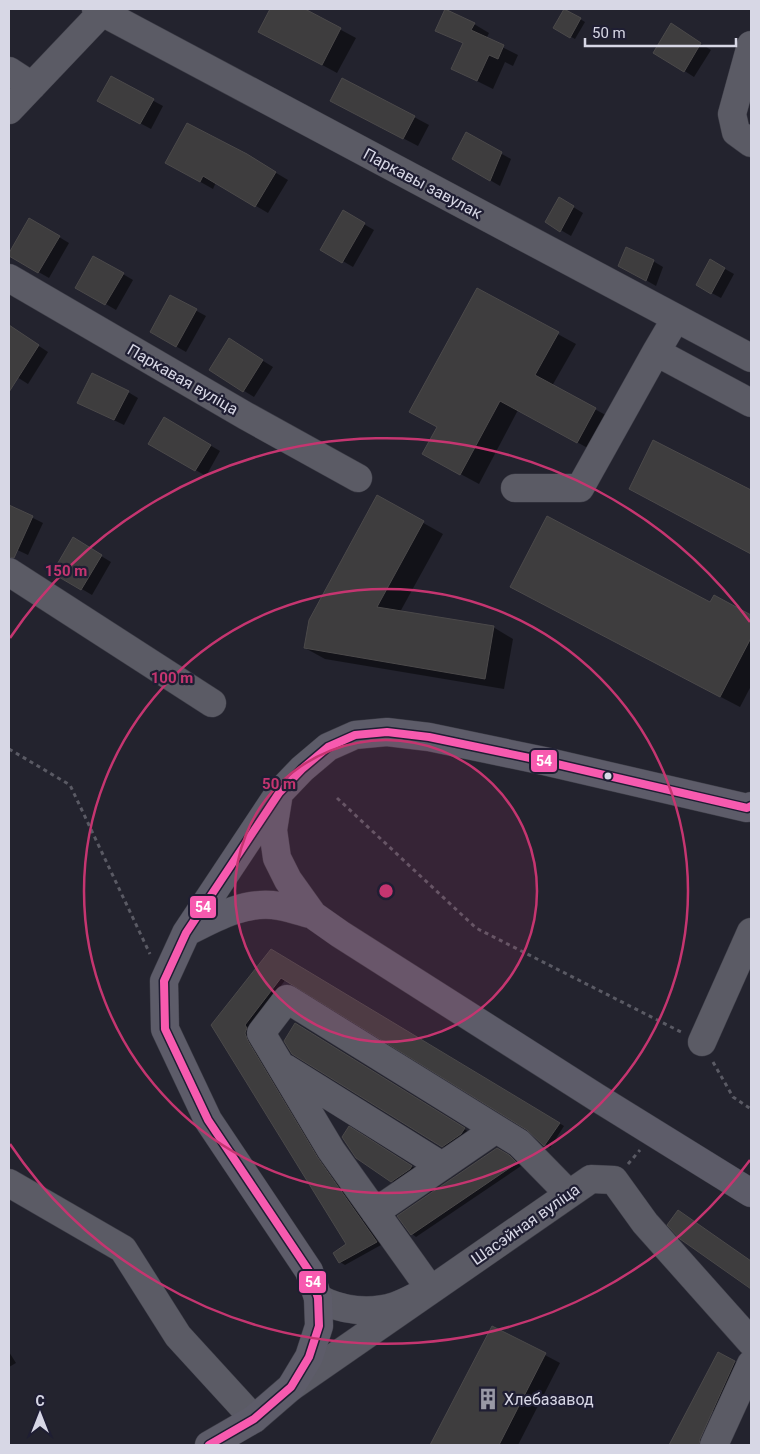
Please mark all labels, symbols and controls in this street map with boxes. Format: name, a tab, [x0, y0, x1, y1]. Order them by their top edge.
scale bar	[585, 15, 736, 47]
text: 50 m	[592, 24, 626, 42]
street label: Паркавы завулак	[360, 144, 486, 223]
street label: Паркавая вуліца	[124, 340, 241, 419]
text: 150 m	[45, 562, 87, 580]
text: 100 m	[151, 669, 193, 687]
line badge: 54	[530, 749, 558, 773]
text: 54	[536, 753, 552, 769]
unlabelled marker	[603, 771, 613, 781]
text: 50 m	[262, 775, 296, 793]
centre of rings	[377, 882, 395, 900]
line badge: 54	[189, 895, 217, 919]
text: 54	[195, 899, 211, 915]
street label: Шасэйная вуліца	[467, 1180, 583, 1269]
line badge: 54	[298, 1270, 327, 1294]
text: 54	[305, 1274, 321, 1290]
building icon: Хлебазавод	[475, 1386, 501, 1412]
north arrow	[15, 1389, 65, 1439]
place label: Хлебазавод	[504, 1390, 594, 1409]
text: С	[35, 1393, 45, 1409]

